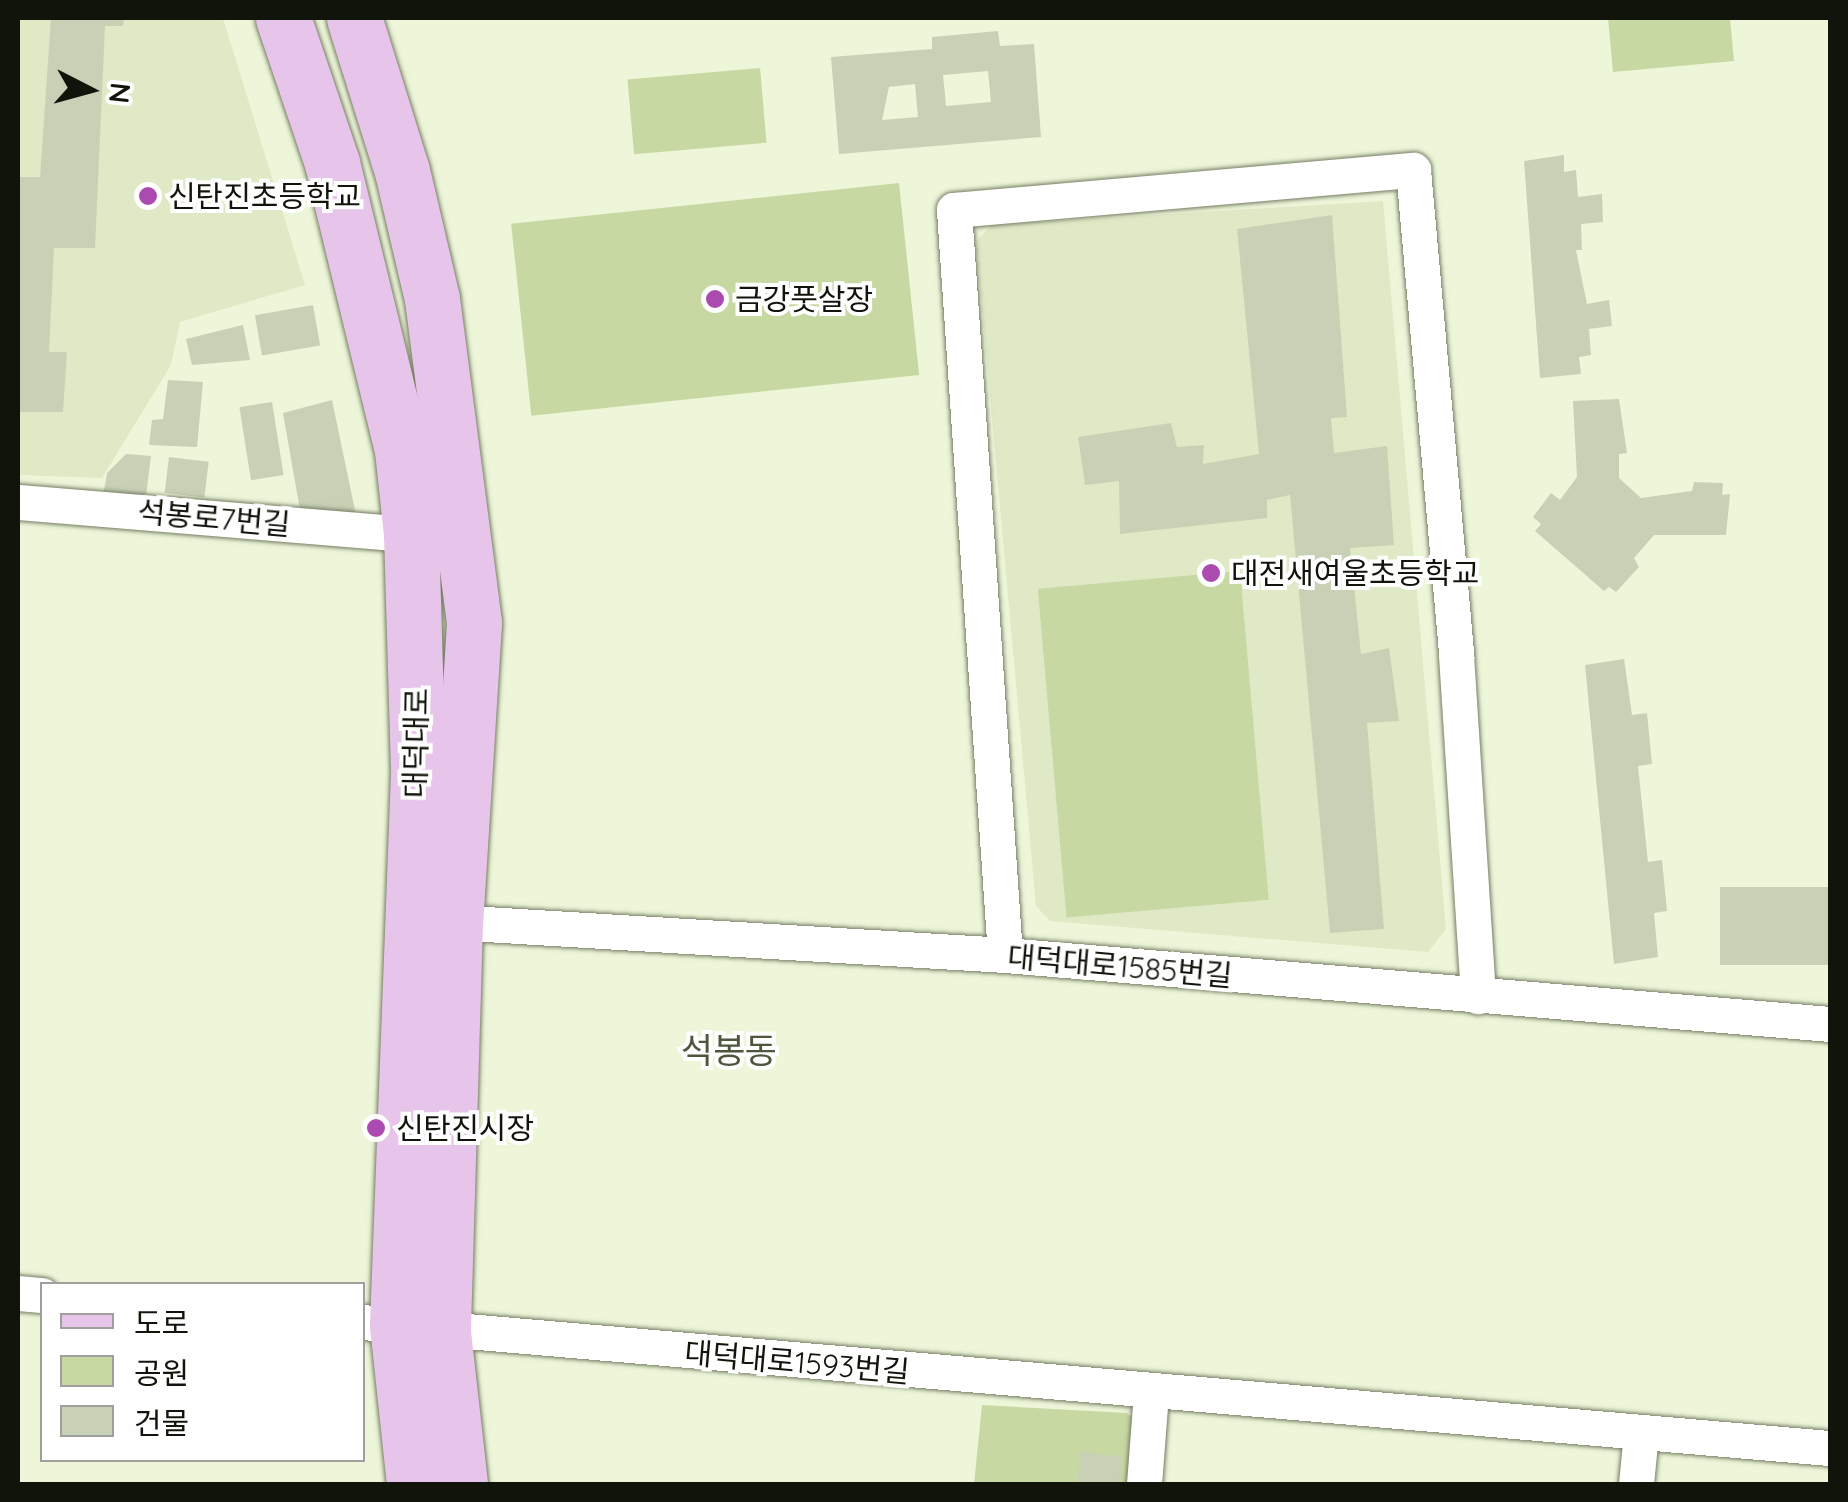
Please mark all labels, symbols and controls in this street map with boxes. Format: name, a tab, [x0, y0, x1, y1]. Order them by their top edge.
north arrow	[40, 40, 140, 140]
text: N	[102, 81, 139, 105]
place label: 신탄진초등학교	[168, 178, 361, 214]
marker: 신탄진초등학교	[137, 185, 159, 207]
place label: 금강풋살장	[735, 281, 873, 317]
marker: 금강풋살장	[704, 288, 726, 310]
street label: 석봉로7번길	[136, 493, 292, 543]
place label: 대전새여울초등학교	[1231, 555, 1479, 591]
marker: 대전새여울초등학교	[1200, 562, 1222, 584]
street label: 대덕대로	[397, 687, 435, 799]
street label: 대덕대로1585번길	[1006, 938, 1234, 994]
district label: 석봉동	[681, 1029, 777, 1071]
place label: 신탄진시장	[396, 1110, 534, 1146]
marker: 신탄진시장	[365, 1117, 387, 1139]
legend	[40, 1282, 365, 1462]
text: 도로	[134, 1304, 189, 1342]
street label: 대덕대로1593번길	[683, 1334, 911, 1390]
text: 공원	[134, 1354, 189, 1392]
text: 건물	[134, 1404, 189, 1442]

